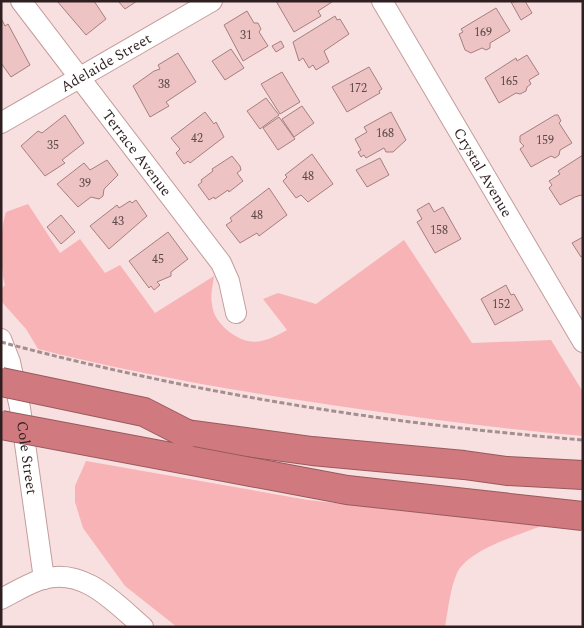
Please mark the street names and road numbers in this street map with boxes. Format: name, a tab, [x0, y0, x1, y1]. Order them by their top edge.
street label: Adelaide Street	[56, 27, 156, 98]
street label: Terrace Avenue	[96, 105, 178, 201]
street label: Crystal Avenue	[448, 123, 519, 222]
street label: Cole Street	[10, 420, 44, 496]

